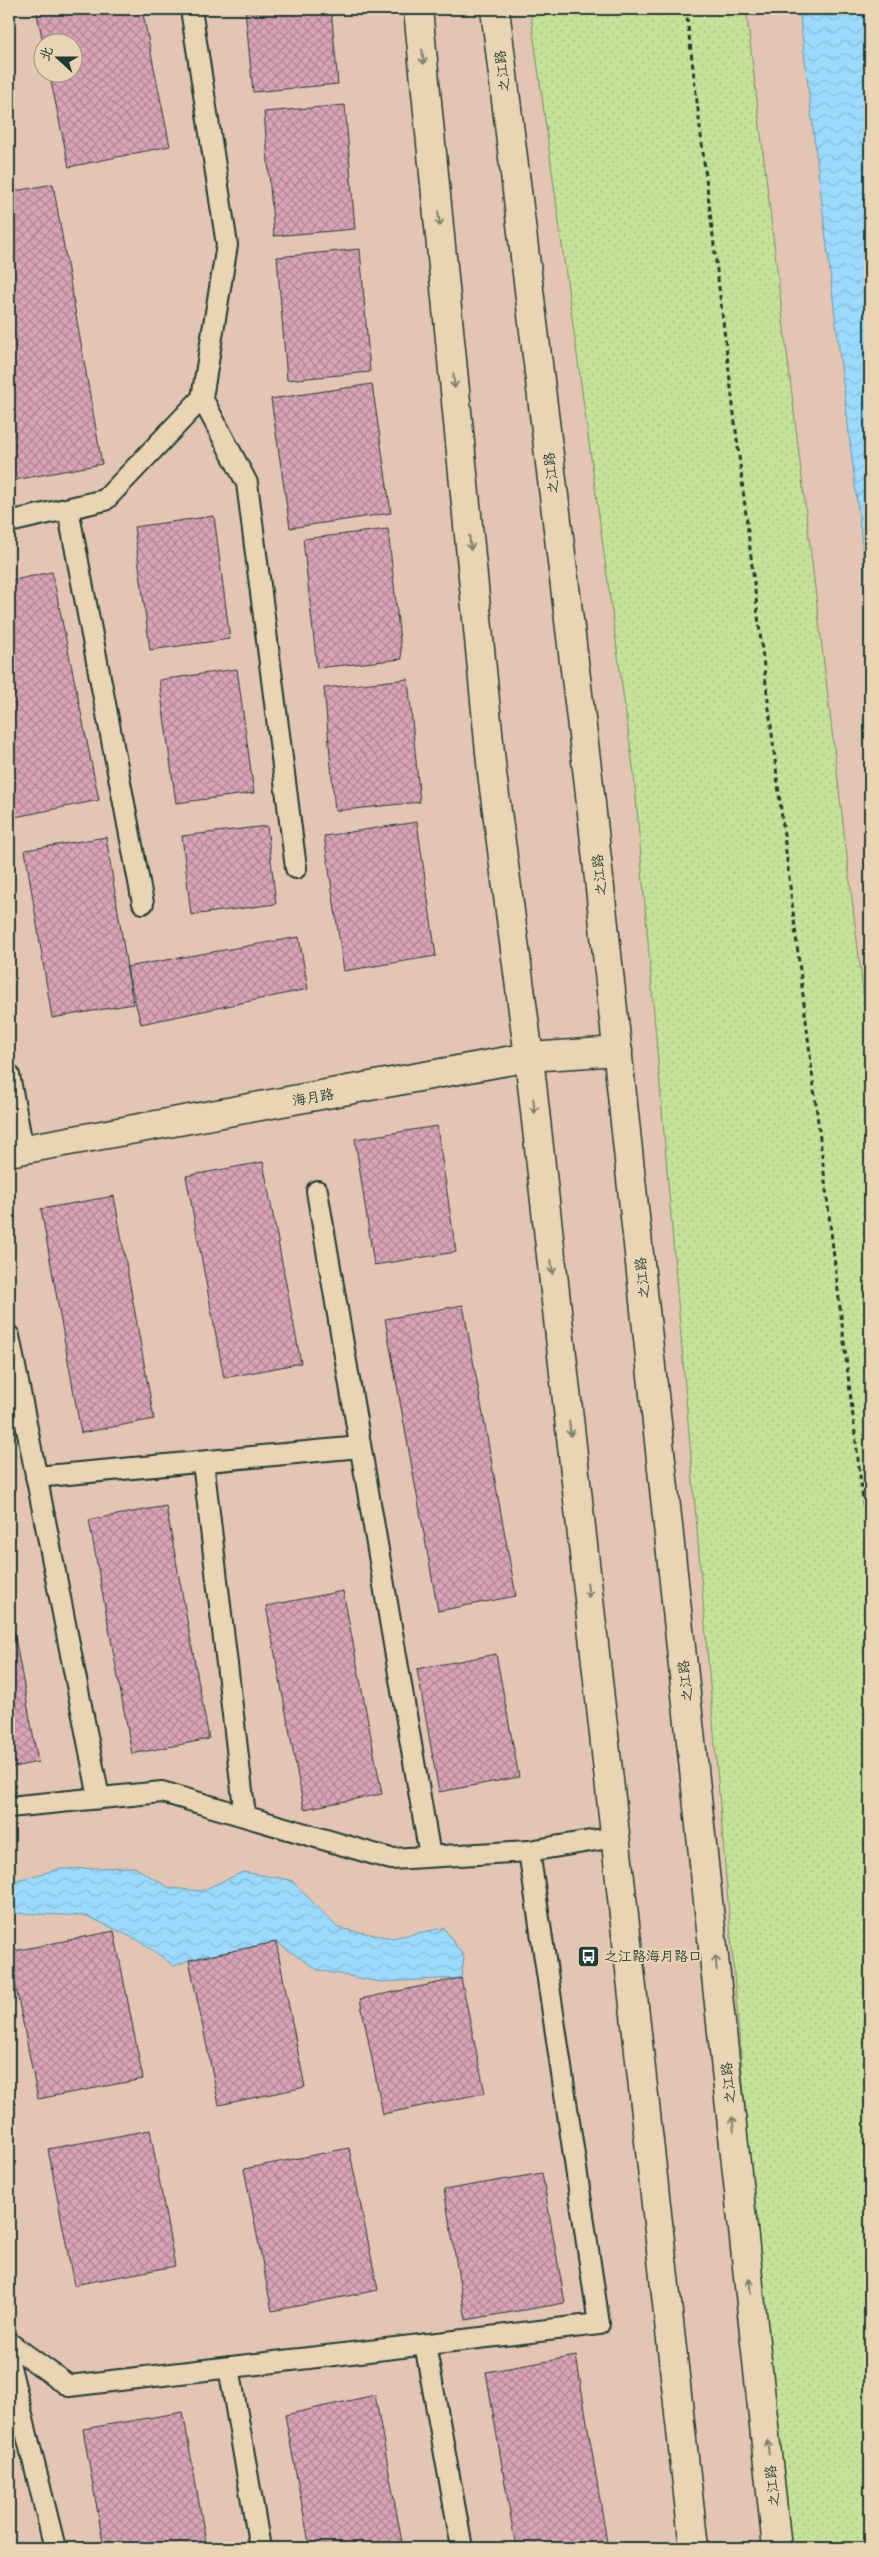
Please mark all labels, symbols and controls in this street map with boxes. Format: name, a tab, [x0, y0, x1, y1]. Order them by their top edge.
north arrow	[32, 32, 82, 82]
text: 北	[32, 43, 61, 65]
one-way arrow	[418, 49, 428, 65]
street label: 之江路	[488, 49, 517, 93]
one-way arrow	[434, 211, 443, 227]
one-way arrow	[449, 372, 459, 388]
street label: 之江路	[537, 451, 566, 495]
one-way arrow	[465, 534, 475, 550]
street label: 之江路	[585, 853, 614, 897]
street label: 海月路	[290, 1082, 336, 1113]
one-way arrow	[529, 1097, 539, 1113]
street label: 之江路	[628, 1256, 657, 1300]
one-way arrow	[547, 1259, 557, 1275]
one-way arrow	[565, 1420, 575, 1436]
one-way arrow	[583, 1582, 593, 1598]
street label: 之江路	[671, 1659, 700, 1703]
bus stop icon: 之江路海月路口	[576, 1944, 600, 1968]
place label: 之江路海月路口	[604, 1944, 702, 1969]
one-way arrow	[711, 1955, 720, 1971]
street label: 之江路	[714, 2061, 743, 2105]
one-way arrow	[728, 2117, 738, 2133]
one-way arrow	[745, 2278, 755, 2294]
one-way arrow	[763, 2440, 773, 2456]
street label: 之江路	[758, 2464, 787, 2508]

